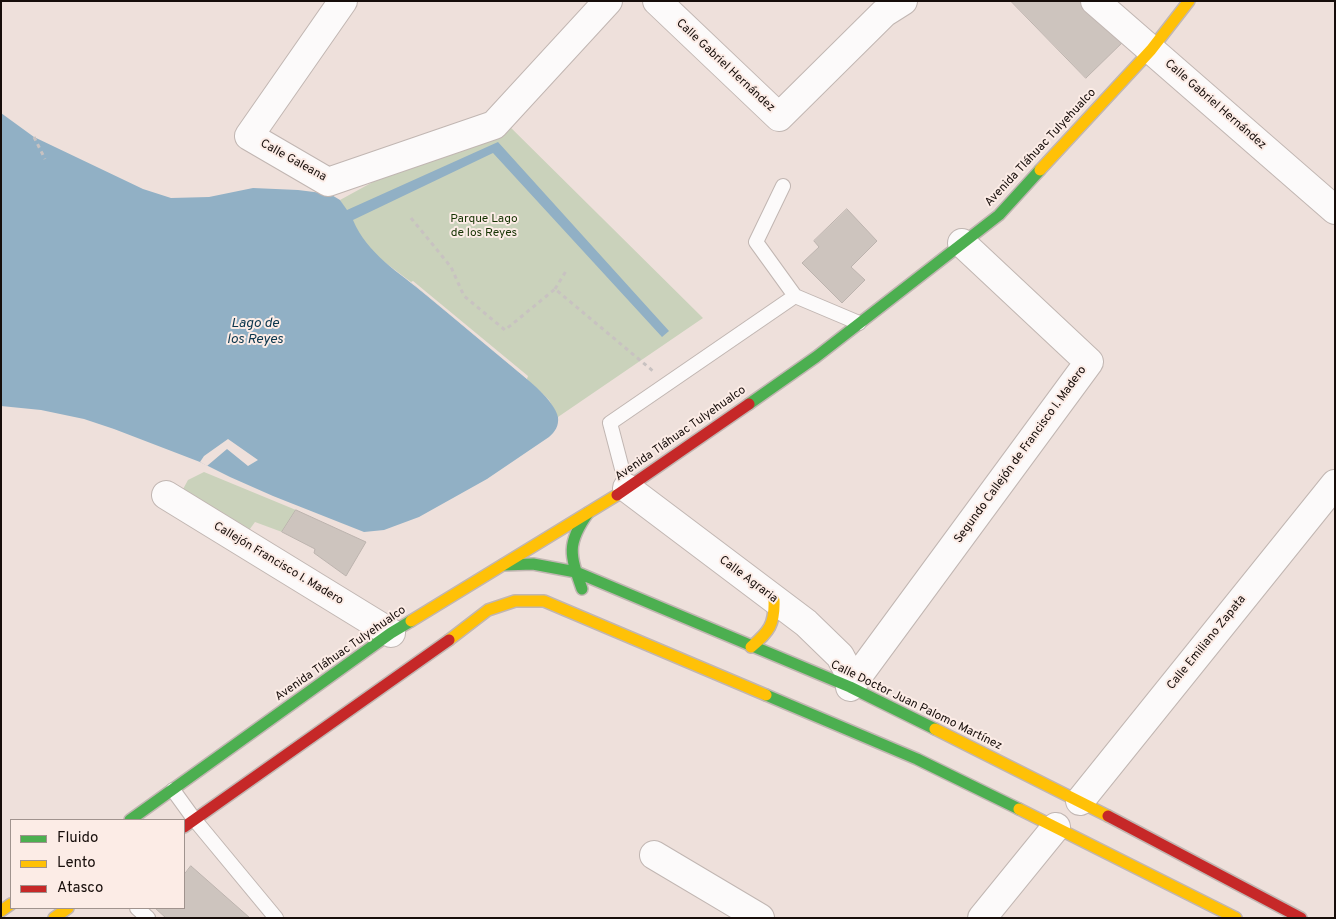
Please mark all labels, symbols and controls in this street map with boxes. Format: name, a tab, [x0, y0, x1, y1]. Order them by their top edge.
street label: Calle Gabriel Hernández	[673, 16, 777, 116]
street label: Calle Gabriel Hernández	[1161, 57, 1269, 153]
street label: Avenida Tláhuac Tulyehualco	[982, 86, 1100, 210]
street label: Calle Galeana	[257, 137, 329, 185]
park label: Parque Lago de los Reyes	[450, 213, 518, 241]
water label: Lago de los Reyes	[227, 316, 283, 348]
street label: Segundo Callejón de Francisco I. Madero	[952, 364, 1090, 546]
street label: Avenida Tláhuac Tulyehualco	[613, 383, 749, 485]
street label: Callejón Francisco I. Madero	[210, 519, 346, 609]
street label: Calle Agraria	[716, 553, 780, 607]
street label: Calle Emiliano Zapata	[1165, 593, 1249, 693]
street label: Avenida Tláhuac Tulyehualco	[273, 603, 409, 705]
street label: Calle Doctor Juan Palomo Martínez	[828, 658, 1004, 754]
legend	[10, 819, 185, 909]
text: Fluido	[57, 829, 98, 848]
text: Lento	[57, 854, 96, 873]
text: Atasco	[57, 879, 103, 898]

